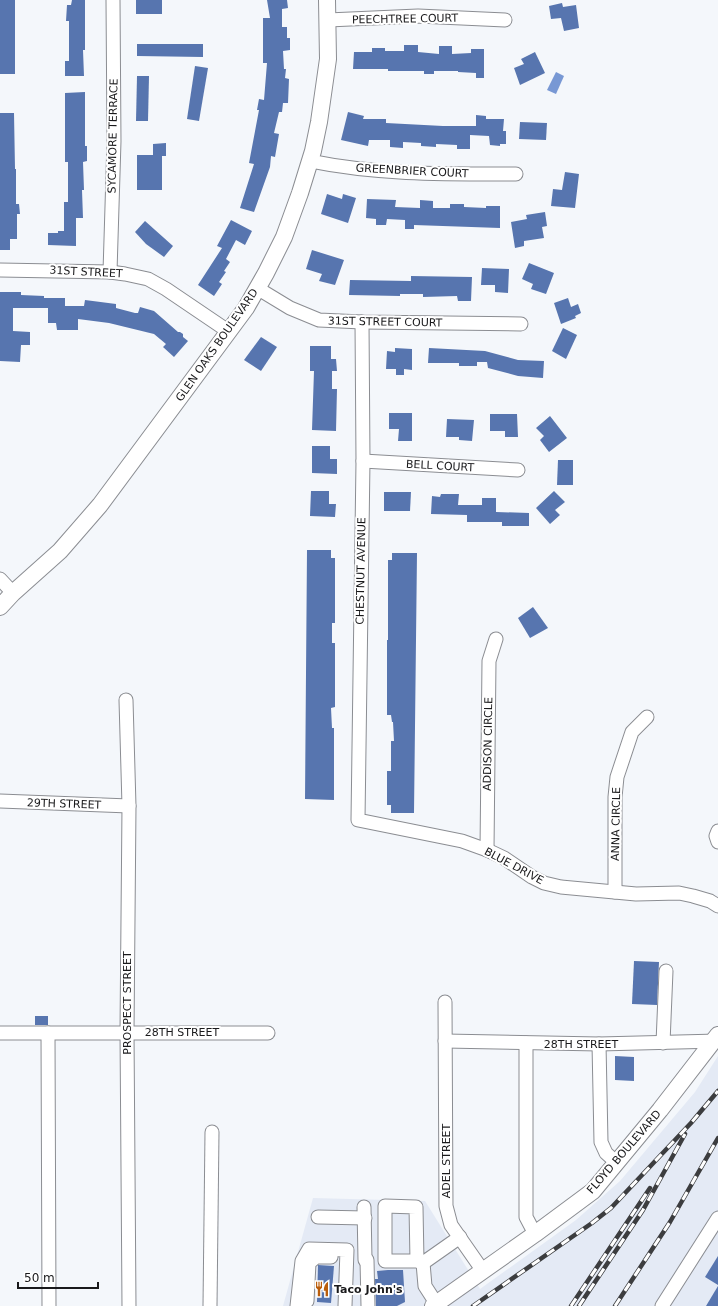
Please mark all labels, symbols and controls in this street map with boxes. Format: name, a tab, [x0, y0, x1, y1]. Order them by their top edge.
street label: PEECHTREE COURT	[352, 12, 458, 26]
street label: SYCAMORE TERRACE	[105, 78, 121, 194]
street label: GREENBRIER COURT	[355, 162, 469, 180]
street label: 31ST STREET	[49, 264, 123, 280]
street label: GLEN OAKS BOULEVARD	[173, 286, 261, 404]
street label: 31ST STREET COURT	[328, 315, 443, 330]
street label: BELL COURT	[406, 458, 475, 474]
street label: CHESTNUT AVENUE	[354, 517, 368, 625]
street label: ADDISON CIRCLE	[481, 697, 495, 791]
street label: ANNA CIRCLE	[609, 787, 623, 861]
street label: 29TH STREET	[27, 796, 102, 812]
street label: BLUE DRIVE	[482, 845, 546, 887]
street label: PROSPECT STREET	[121, 951, 134, 1055]
street label: 28TH STREET	[145, 1026, 220, 1039]
street label: 28TH STREET	[544, 1038, 619, 1051]
street label: FLOYD BOULEVARD	[584, 1108, 664, 1196]
street label: ADEL STREET	[440, 1123, 453, 1198]
scale bar	[18, 1264, 98, 1290]
text: 50 m	[24, 1271, 55, 1285]
restaurant icon: Taco John's	[313, 1280, 331, 1298]
place label: Taco John's	[334, 1283, 403, 1296]

